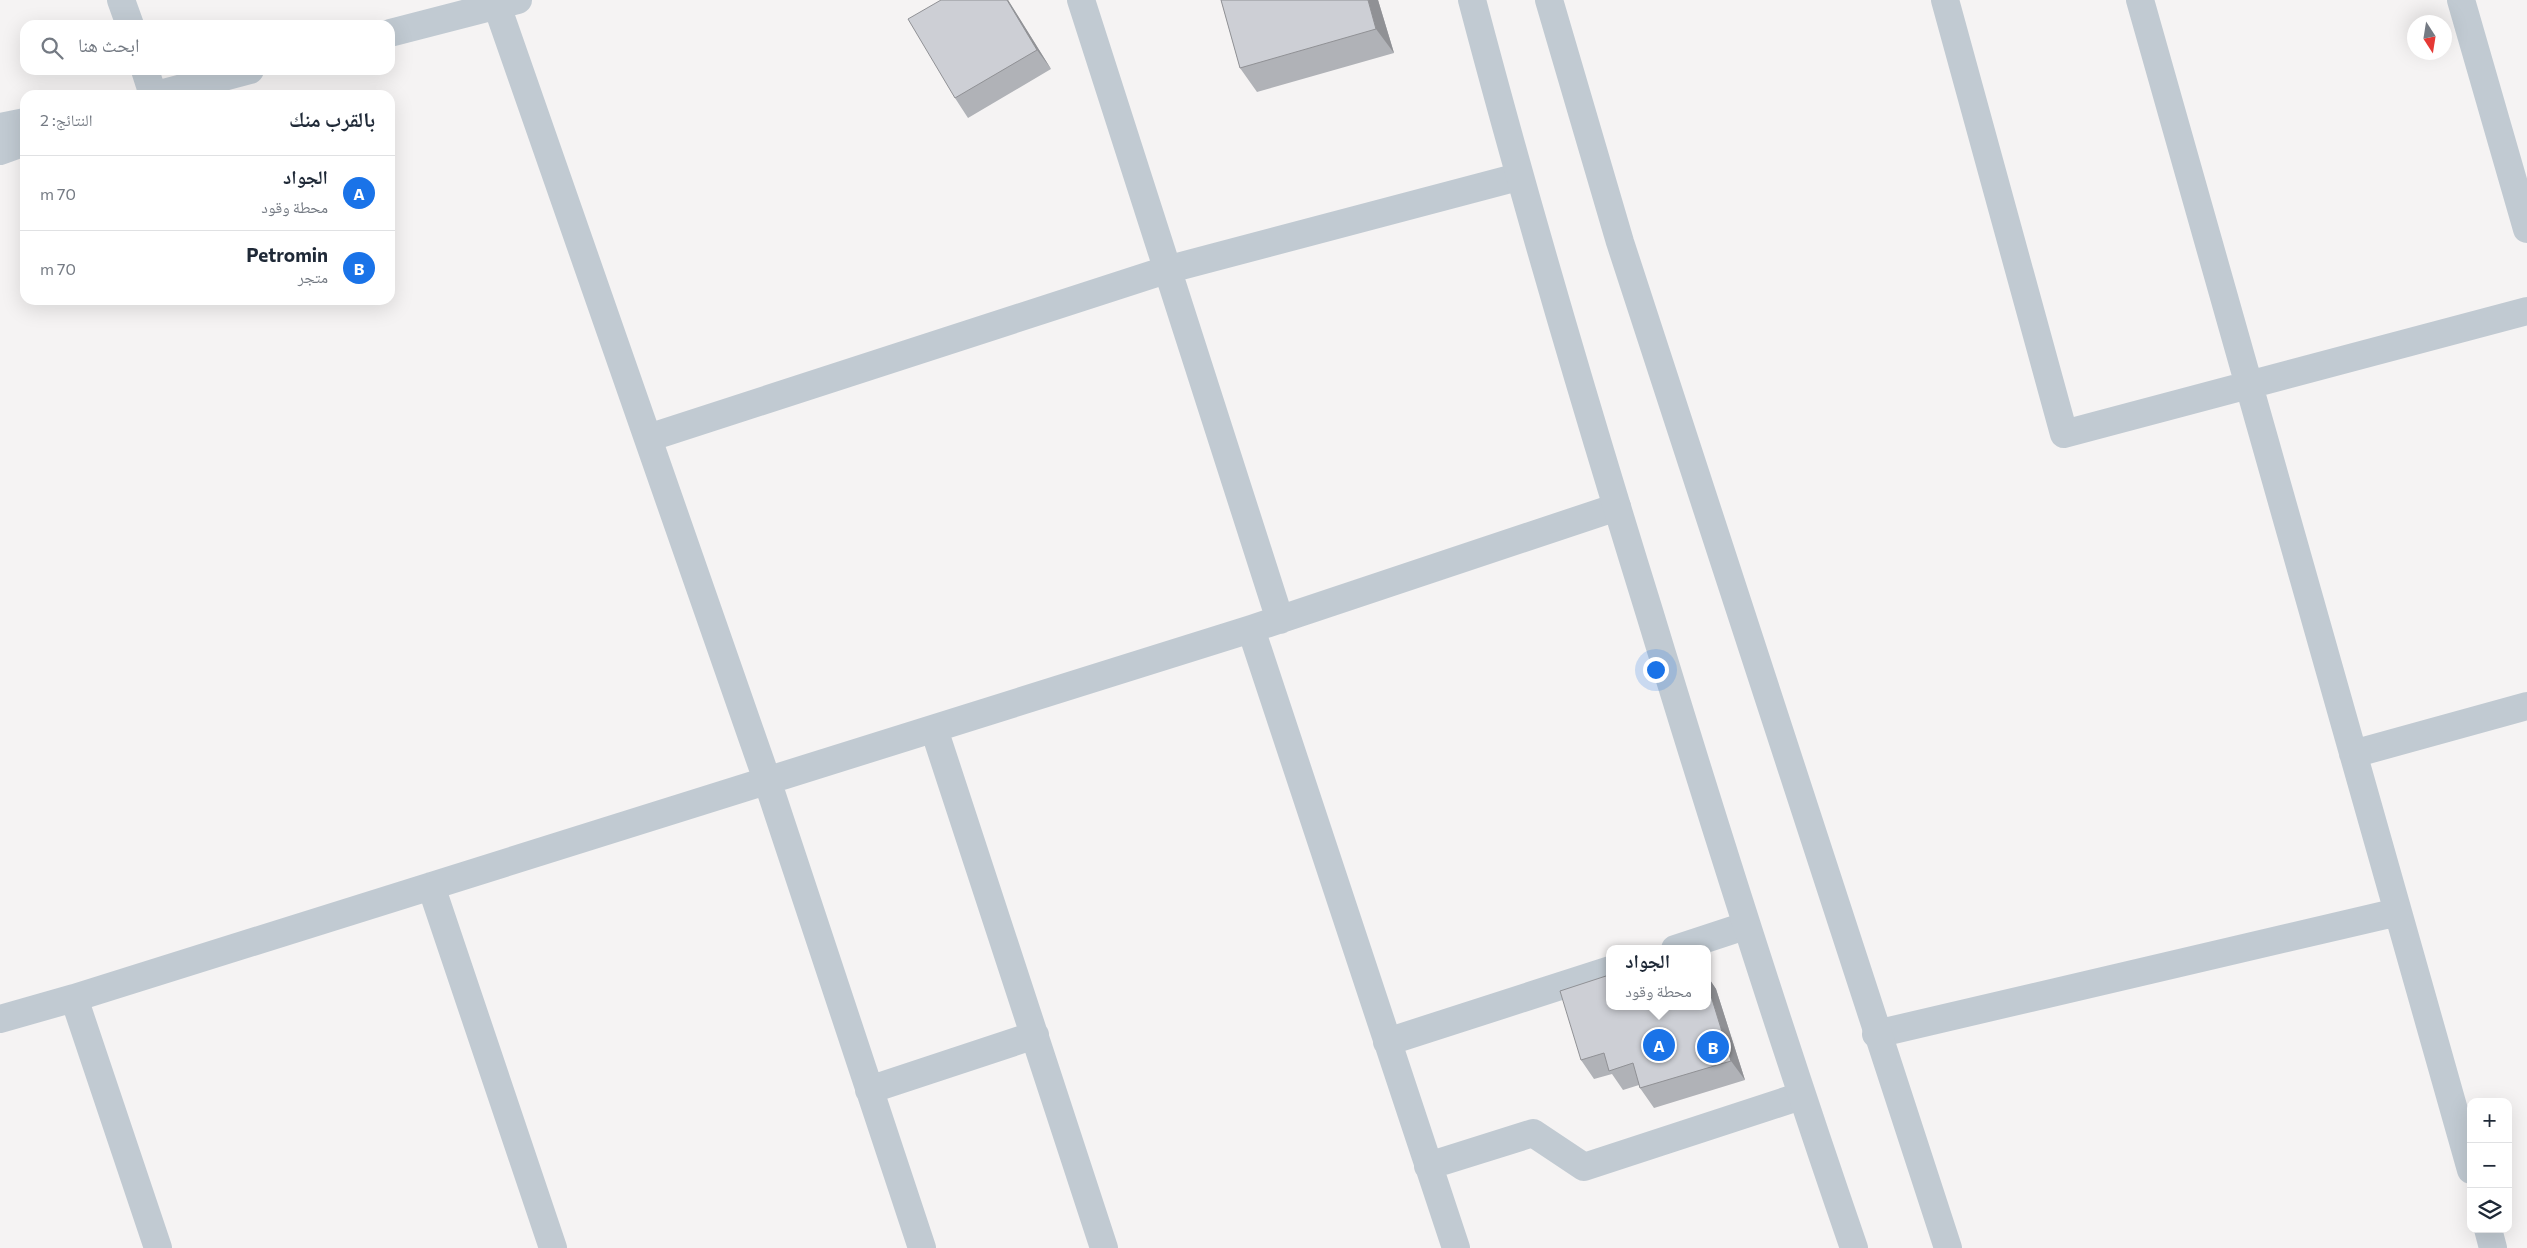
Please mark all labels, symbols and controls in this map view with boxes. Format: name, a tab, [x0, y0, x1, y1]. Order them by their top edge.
north arrow	[2407, 15, 2452, 60]
search box	[20, 20, 395, 75]
text: ابحث هنا	[78, 33, 140, 56]
icon: search	[38, 34, 66, 62]
text: بالقرب منك	[289, 106, 375, 131]
text: النتائج: 2	[40, 110, 92, 129]
text: الجواد	[283, 165, 328, 188]
text: 70 m	[40, 184, 76, 203]
text: A	[353, 184, 365, 203]
text: محطة وقود	[261, 197, 328, 216]
text: Petromin	[246, 243, 328, 266]
text: 70 m	[40, 259, 76, 278]
text: B	[354, 259, 364, 278]
text: متجر	[298, 267, 328, 286]
your location	[1643, 657, 1669, 683]
popup	[1606, 945, 1711, 1010]
text: الجواد	[1625, 949, 1670, 972]
text: محطة وقود	[1625, 981, 1692, 1000]
pin: A	[1643, 1026, 1675, 1064]
pin: B	[1697, 1028, 1729, 1066]
map controls	[2467, 1098, 2512, 1233]
button: +	[2467, 1098, 2512, 1143]
button: −	[2467, 1143, 2512, 1188]
button: layers	[2467, 1188, 2512, 1233]

